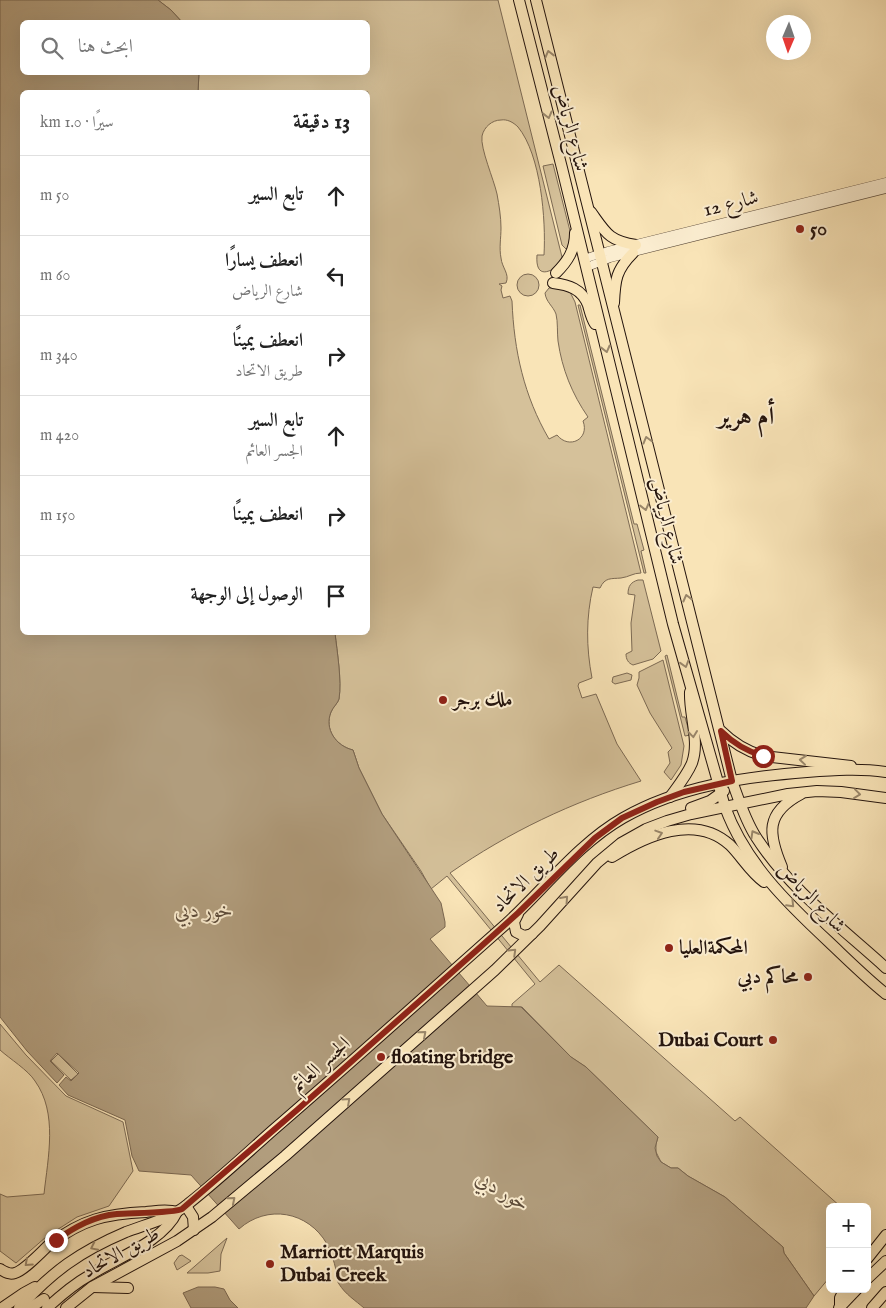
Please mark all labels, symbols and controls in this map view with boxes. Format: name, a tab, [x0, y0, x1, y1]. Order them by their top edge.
north arrow	[766, 15, 811, 60]
search box	[20, 20, 370, 75]
icon: search	[38, 34, 66, 62]
text: ابحث هنا	[78, 35, 133, 59]
one-way arrow	[544, 50, 555, 59]
street label: شارع الرياض	[543, 82, 594, 175]
text: 13 دقيقة	[293, 109, 350, 136]
one-way arrow	[542, 111, 553, 120]
text: سيرًا · 1.0 km	[40, 113, 114, 133]
icon: ahead	[322, 182, 350, 210]
text: تابع السير	[249, 183, 303, 207]
street label: شارع 12	[701, 185, 762, 227]
text: 50 m	[40, 186, 69, 206]
place label: 50	[810, 217, 827, 242]
marker: 50	[794, 223, 806, 235]
text: انعطف يسارًا	[225, 249, 303, 273]
icon: left	[322, 262, 350, 290]
text: 60 m	[40, 266, 70, 286]
text: شارع الرياض	[232, 282, 303, 302]
text: انعطف يمينًا	[233, 329, 303, 353]
icon: right	[322, 342, 350, 370]
one-way arrow	[600, 344, 611, 353]
text: 340 m	[40, 346, 78, 366]
text: طريق الاتحاد	[235, 362, 303, 382]
district label: أم هرير	[715, 398, 774, 438]
text: تابع السير	[249, 409, 303, 433]
icon: ahead	[322, 422, 350, 450]
text: 420 m	[40, 426, 79, 446]
one-way arrow	[642, 437, 652, 445]
text: الجسر العائم	[246, 442, 303, 462]
street label: شارع الرياض	[639, 475, 689, 568]
icon: right	[322, 502, 350, 530]
one-way arrow	[639, 502, 649, 510]
text: انعطف يمينًا	[233, 503, 303, 527]
text: 150 m	[40, 506, 75, 526]
icon: arrive	[322, 582, 350, 610]
text: الوصول إلى الوجهة	[191, 583, 303, 607]
one-way arrow	[682, 593, 693, 602]
one-way arrow	[679, 659, 689, 668]
place label: ملك برجر	[450, 688, 513, 713]
marker: ملك برجر	[437, 694, 449, 706]
one-way arrow	[687, 731, 698, 739]
route start	[752, 745, 775, 768]
one-way arrow	[799, 754, 807, 765]
one-way arrow	[854, 788, 862, 799]
one-way arrow	[655, 830, 663, 840]
one-way arrow	[751, 830, 761, 839]
street label: طريق الاتحاد	[487, 842, 565, 918]
street label: شارع الرياض	[768, 857, 851, 941]
one-way arrow	[559, 895, 568, 904]
water label: خور دبي	[175, 898, 233, 927]
one-way arrow	[785, 899, 794, 908]
place label: المحكمةالعليا	[679, 936, 748, 961]
marker: المحكمةالعليا	[663, 942, 675, 954]
one-way arrow	[508, 949, 517, 958]
place label: محاكم دبي	[737, 965, 799, 994]
marker: محاكم دبي	[802, 971, 814, 983]
place label: Dubai Court	[658, 1028, 763, 1053]
one-way arrow	[418, 1030, 427, 1039]
street label: الجسر العائم	[286, 1032, 359, 1101]
marker: Dubai Court	[767, 1034, 779, 1046]
place label: floating bridge	[390, 1045, 514, 1070]
marker: floating bridge	[375, 1051, 387, 1063]
one-way arrow	[341, 1098, 350, 1107]
water label: خور دبي	[469, 1165, 534, 1220]
one-way arrow	[226, 1198, 235, 1206]
map controls	[826, 1203, 871, 1293]
button: +	[826, 1203, 871, 1248]
street label: طريق الاتحاد	[78, 1222, 164, 1284]
route end	[45, 1229, 68, 1252]
place label: Marriott Marquis Dubai Creek	[280, 1240, 424, 1288]
one-way arrow	[90, 1241, 99, 1251]
button: −	[826, 1248, 871, 1293]
one-way arrow	[25, 1257, 34, 1266]
marker: Marriott Marquis Dubai Creek	[264, 1258, 276, 1270]

